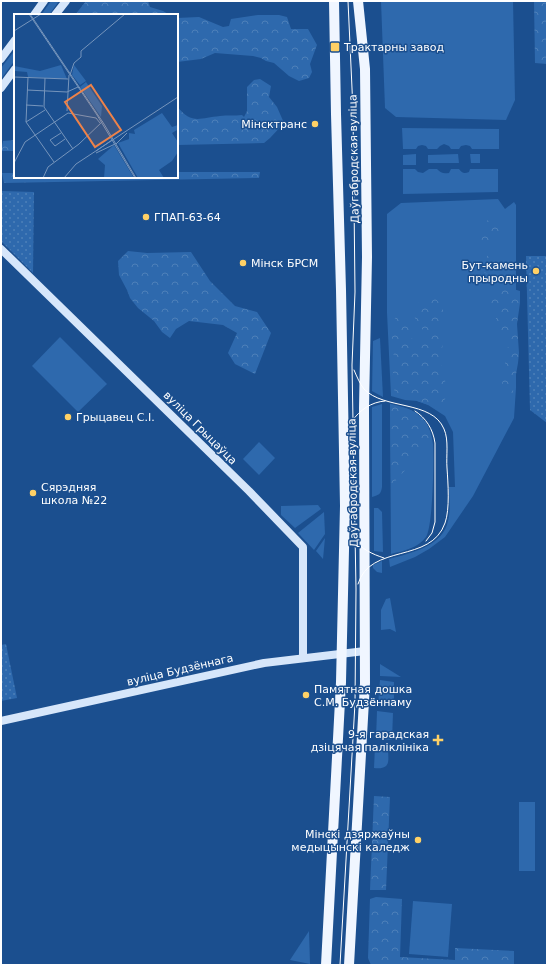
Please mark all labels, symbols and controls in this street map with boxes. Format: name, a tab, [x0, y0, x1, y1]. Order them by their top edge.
inset map	[14, 14, 178, 178]
marker: Трактарны завод	[329, 41, 341, 53]
place label: Трактарны завод	[343, 41, 444, 54]
street label: Даўгабродская вуліца	[346, 94, 362, 224]
place label: Мінсктранс	[241, 118, 307, 131]
marker: Мінсктранс	[310, 119, 320, 129]
place label: ГПАП-63-64	[154, 211, 221, 224]
marker: ГПАП-63-64	[141, 212, 151, 222]
place label: Мінск БРСМ	[251, 257, 318, 270]
marker: Мінск БРСМ	[238, 258, 248, 268]
place label: Бут-камень прыродны	[461, 259, 528, 285]
marker: Бут-камень прыродны	[531, 266, 541, 276]
street label: вуліца Грыцаўца	[161, 389, 239, 467]
place label: Грыцавец С.І.	[76, 411, 155, 424]
marker: Грыцавец С.І.	[63, 412, 73, 422]
street label: Даўгабродская вуліца	[345, 418, 361, 548]
place label: Сярэдняя школа №22	[41, 481, 107, 507]
marker: Сярэдняя школа №22	[28, 488, 38, 498]
street label: вуліца Будзённага	[126, 651, 234, 689]
place label: Памятная дошка С.М. Будзённаму	[314, 683, 412, 709]
marker: Памятная дошка С.М. Будзённаму	[301, 690, 311, 700]
place label: 9-я гарадская дзіцячая паліклініка	[311, 728, 429, 754]
marker: 9-я гарадская дзіцячая паліклініка	[432, 734, 444, 746]
place label: Мінскі дзяржаўны медыцынскі каледж	[291, 828, 410, 854]
marker: Мінскі дзяржаўны медыцынскі каледж	[413, 835, 423, 845]

